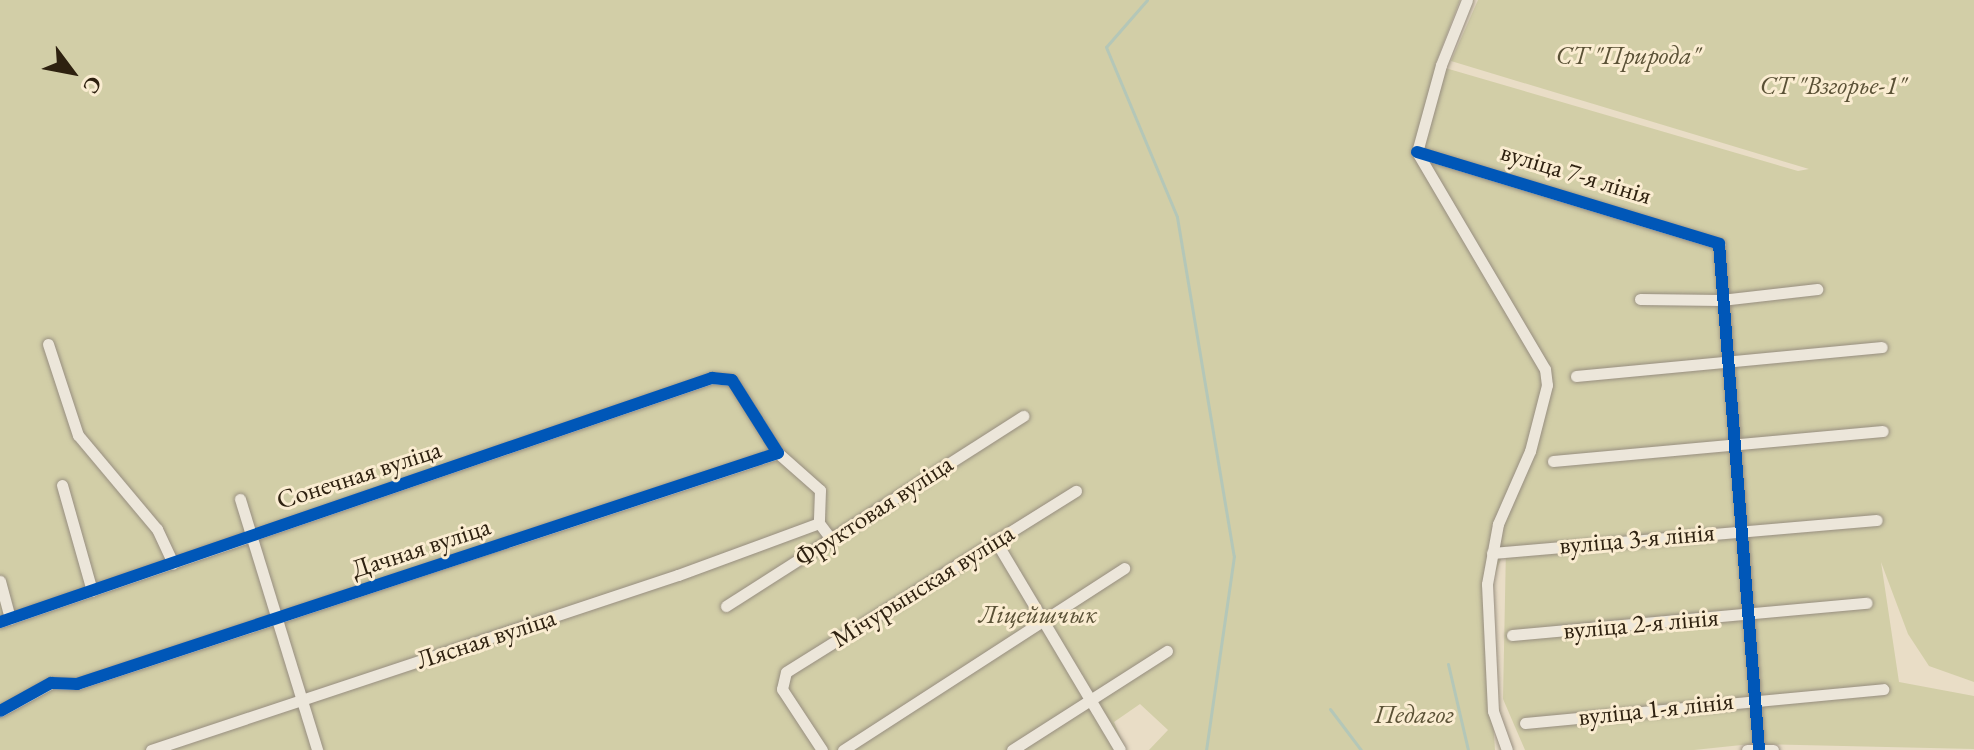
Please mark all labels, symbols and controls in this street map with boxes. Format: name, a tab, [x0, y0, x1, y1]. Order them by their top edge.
north arrow	[32, 32, 112, 112]
park label: СТ "Природа"	[1556, 40, 1700, 72]
park label: СТ "Взгорье-1"	[1760, 70, 1906, 102]
text: С	[76, 71, 109, 99]
street label: вуліца 7-я лінія	[1497, 136, 1655, 212]
street label: Сонечная вуліца	[273, 434, 445, 516]
street label: Фруктовая вуліца	[789, 448, 959, 574]
street label: Дачная вуліца	[347, 511, 495, 585]
street label: Мічурынская вуліца	[826, 517, 1020, 655]
street label: вуліца 3-я лінія	[1558, 517, 1716, 561]
park label: Ліцейшчык	[979, 599, 1097, 631]
street label: Лясная вуліца	[412, 602, 560, 676]
street label: вуліца 2-я лінія	[1562, 602, 1720, 646]
street label: вуліца 1-я лінія	[1577, 685, 1735, 733]
park label: Педагог	[1374, 699, 1454, 731]

